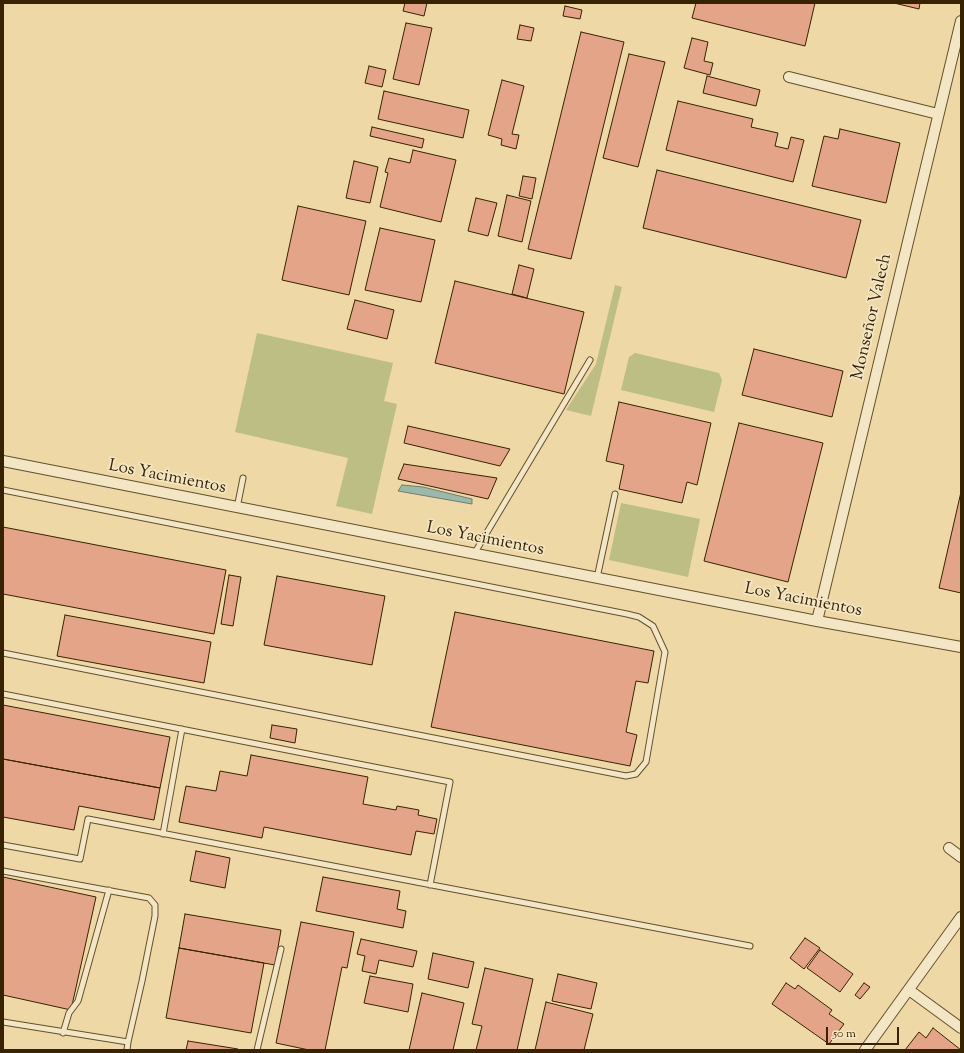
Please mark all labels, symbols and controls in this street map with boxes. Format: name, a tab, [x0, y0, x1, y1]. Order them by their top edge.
street label: Monseñor Valech	[849, 252, 897, 382]
street label: Los Yacimientos	[106, 457, 228, 499]
street label: Los Yacimientos	[424, 519, 546, 561]
street label: Los Yacimientos	[742, 580, 864, 622]
scale bar	[828, 1019, 901, 1045]
text: 50 m	[833, 1025, 856, 1043]

